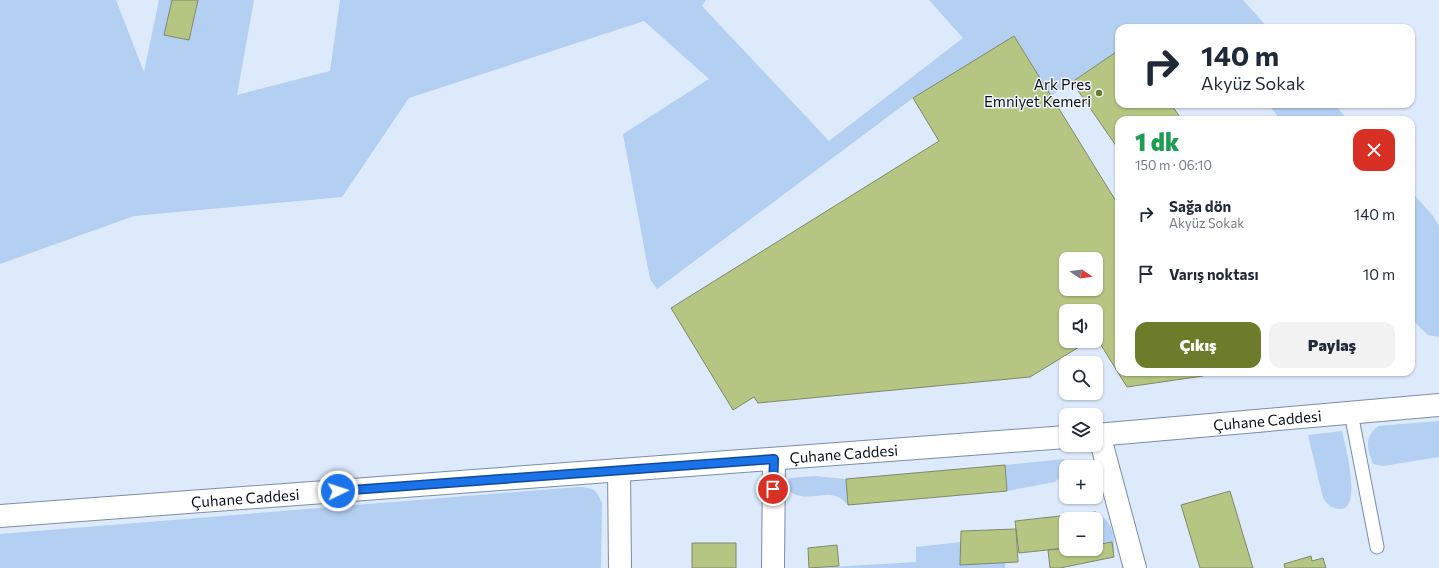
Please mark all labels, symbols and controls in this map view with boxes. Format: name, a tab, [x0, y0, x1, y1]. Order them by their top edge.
text: 140 m	[1201, 38, 1279, 72]
icon: right	[1135, 40, 1187, 92]
text: Akyüz Sokak	[1201, 72, 1305, 94]
place label: Ark Pres Emniyet Kemeri	[984, 75, 1091, 110]
marker: Ark Pres Emniyet Kemeri	[1094, 88, 1104, 98]
text: 1 dk	[1135, 127, 1179, 156]
button: close	[1353, 129, 1395, 171]
text: 150 m · 06:10	[1135, 157, 1212, 173]
text: Sağa dön	[1169, 197, 1231, 215]
icon: right	[1135, 203, 1157, 225]
text: 140 m	[1354, 205, 1395, 223]
text: Akyüz Sokak	[1169, 215, 1244, 231]
north arrow	[1059, 252, 1103, 296]
map controls	[1059, 252, 1103, 556]
icon: arrive	[1135, 263, 1157, 285]
text: Varış noktası	[1169, 265, 1259, 283]
text: 10 m	[1363, 265, 1395, 283]
button: sound	[1059, 304, 1103, 348]
button: Çıkış	[1135, 322, 1261, 368]
button: Paylaş	[1269, 322, 1395, 368]
button: search	[1059, 356, 1103, 400]
street label: Çuhane Caddesi	[1212, 406, 1322, 434]
button: layers	[1059, 408, 1103, 452]
street label: Çuhane Caddesi	[789, 440, 899, 466]
button: +	[1059, 460, 1103, 504]
position arrow	[317, 470, 359, 512]
pin	[756, 472, 790, 506]
icon: arrive	[762, 478, 784, 500]
street label: Çuhane Caddesi	[190, 485, 300, 511]
button: −	[1059, 512, 1103, 556]

